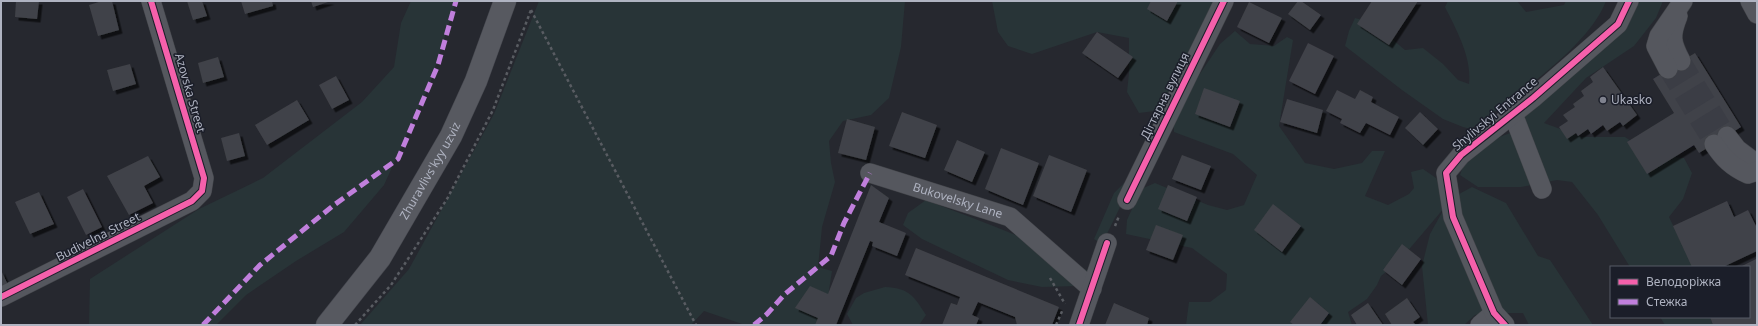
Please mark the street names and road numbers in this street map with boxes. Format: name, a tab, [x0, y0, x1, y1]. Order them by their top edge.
street label: Дігтярна вулиця	[1136, 49, 1193, 142]
street label: Azovska Street	[171, 51, 210, 135]
street label: Shylivskyi Entrance	[1448, 73, 1541, 154]
street label: Zhuravlivs'kyy uzviz	[395, 119, 464, 223]
street label: Bukovelsky Lane	[911, 178, 1005, 222]
street label: Budivelna Street	[53, 208, 143, 265]

